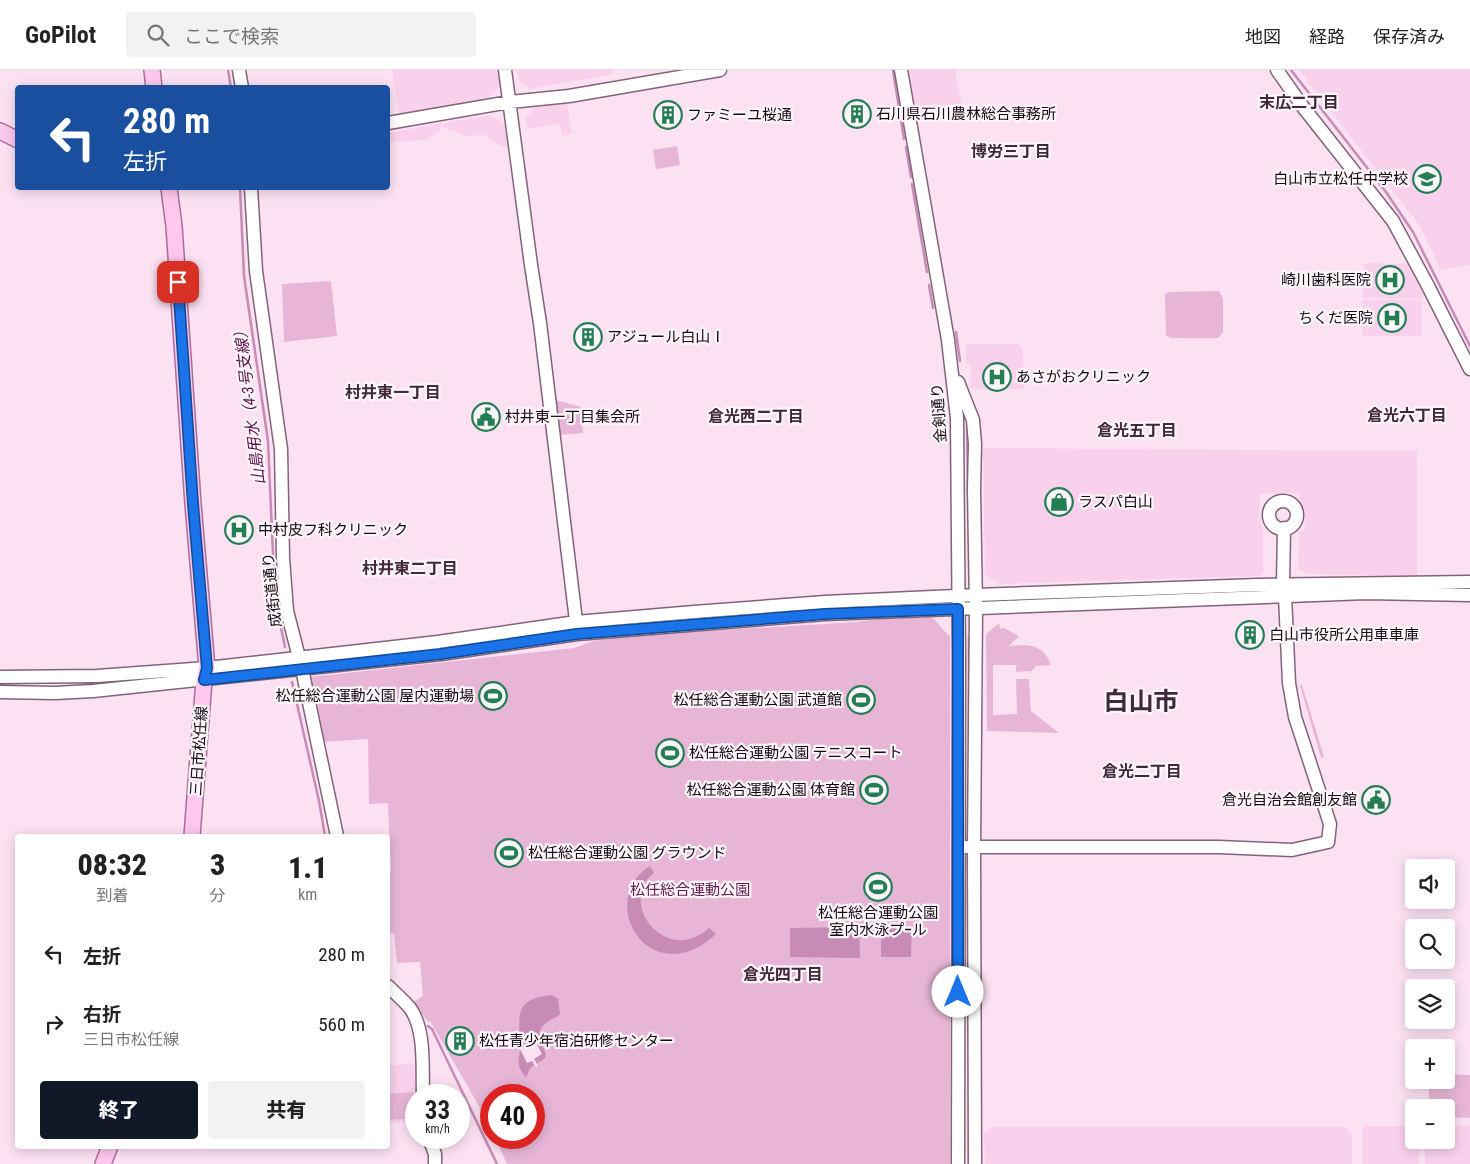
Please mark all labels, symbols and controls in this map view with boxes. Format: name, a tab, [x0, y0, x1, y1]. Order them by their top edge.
search box	[126, 12, 476, 57]
text: GoPilot	[25, 21, 96, 49]
icon: search	[144, 21, 172, 49]
text: ここで検索	[184, 25, 279, 48]
text: 地図	[1245, 26, 1281, 47]
text: 経路	[1309, 26, 1345, 47]
text: 保存済み	[1373, 26, 1445, 47]
district label: 末広二丁目	[1259, 93, 1339, 112]
building icon: 石川県石川農林総合事務所	[842, 99, 872, 129]
building icon: ファミーユ桜通	[653, 100, 683, 130]
text: 280 m	[123, 101, 210, 142]
icon: left	[40, 105, 105, 170]
place label: 石川県石川農林総合事務所	[876, 105, 1056, 123]
place label: ファミーユ桜通	[687, 106, 792, 124]
district label: 博労三丁目	[971, 142, 1051, 161]
text: 左折	[123, 149, 167, 174]
school or university icon: 白山市立松任中学校	[1412, 164, 1442, 194]
place label: 白山市立松任中学校	[1273, 170, 1408, 188]
pin	[157, 261, 199, 303]
hospital icon: 崎川歯科医院	[1375, 265, 1405, 295]
icon: arrive	[164, 268, 192, 296]
place label: 崎川歯科医院	[1281, 271, 1371, 289]
hospital icon: ちくだ医院	[1377, 303, 1407, 333]
place label: ちくだ医院	[1298, 309, 1373, 327]
water label: 山島用水（4-3号支線）	[230, 322, 269, 486]
building icon: アジュール白山Ⅰ	[573, 322, 603, 352]
place label: アジュール白山Ⅰ	[607, 328, 725, 346]
hospital icon: あさがおクリニック	[982, 362, 1012, 392]
place label: あさがおクリニック	[1016, 368, 1151, 386]
street label: 金剣通り	[928, 382, 950, 444]
district label: 村井東一丁目	[345, 383, 441, 402]
public building icon: 村井東一丁目集会所	[471, 402, 501, 432]
district label: 倉光六丁目	[1367, 406, 1447, 425]
district label: 倉光西二丁目	[708, 407, 804, 426]
place label: 村井東一丁目集会所	[505, 408, 640, 426]
district label: 倉光五丁目	[1097, 421, 1177, 440]
shop icon: ラスパ白山	[1044, 487, 1074, 517]
place label: ラスパ白山	[1078, 493, 1153, 511]
hospital icon: 中村皮フ科クリニック	[224, 515, 254, 545]
place label: 中村皮フ科クリニック	[258, 521, 408, 539]
street label: 成街道通り	[259, 552, 285, 628]
district label: 村井東二丁目	[362, 559, 458, 578]
building icon: 白山市役所公用車車庫	[1235, 620, 1265, 650]
place label: 白山市役所公用車車庫	[1269, 626, 1419, 644]
sports icon: 松任総合運動公園 屋内運動場	[478, 681, 508, 711]
sports icon: 松任総合運動公園 武道館	[846, 685, 876, 715]
place label: 松任総合運動公園 屋内運動場	[276, 687, 474, 705]
district label: 白山市	[1103, 687, 1179, 716]
place label: 松任総合運動公園 武道館	[674, 691, 842, 709]
street label: 三日市松任線	[187, 705, 211, 797]
sports icon: 松任総合運動公園 テニスコート	[655, 738, 685, 768]
place label: 松任総合運動公園 テニスコート	[689, 744, 902, 762]
district label: 倉光二丁目	[1102, 762, 1182, 781]
sports icon: 松任総合運動公園 体育館	[859, 775, 889, 805]
place label: 松任総合運動公園 体育館	[687, 781, 855, 799]
public building icon: 倉光自治会館創友館	[1361, 785, 1391, 815]
place label: 倉光自治会館創友館	[1222, 791, 1357, 809]
sports icon: 松任総合運動公園 グラウンド	[494, 838, 524, 868]
place label: 松任総合運動公園 グラウンド	[528, 844, 726, 862]
text: 08:32	[78, 847, 147, 882]
text: 3	[210, 847, 225, 882]
text: 1.1	[288, 850, 327, 885]
map controls	[1405, 859, 1455, 1149]
button: sound	[1405, 859, 1455, 909]
sports icon: 松任総合運動公園 室内水泳プｰル	[863, 872, 893, 902]
park label: 松任総合運動公園	[630, 881, 750, 899]
text: km	[298, 885, 317, 904]
text: 到着	[96, 886, 128, 905]
text: 分	[210, 886, 226, 905]
place label: 松任総合運動公園 室内水泳プｰル	[818, 904, 938, 939]
button: search	[1405, 919, 1455, 969]
icon: left	[40, 940, 68, 968]
text: 280 m	[318, 943, 365, 966]
text: 左折	[83, 945, 121, 968]
district label: 倉光四丁目	[743, 965, 823, 984]
position arrow	[931, 965, 983, 1017]
button: layers	[1405, 979, 1455, 1029]
text: 右折	[83, 1003, 121, 1026]
icon: right	[40, 1010, 68, 1038]
text: 560 m	[318, 1013, 365, 1036]
building icon: 松任青少年宿泊研修センター	[445, 1026, 475, 1056]
text: 三日市松任線	[83, 1030, 179, 1049]
place label: 松任青少年宿泊研修センター	[479, 1032, 674, 1050]
button: +	[1405, 1039, 1455, 1089]
button: 終了	[40, 1081, 198, 1139]
button: 共有	[208, 1081, 365, 1139]
speed limit sign: 40	[480, 1084, 545, 1149]
text: 33	[425, 1096, 450, 1125]
button: −	[1405, 1099, 1455, 1149]
text: km/h	[425, 1122, 450, 1136]

